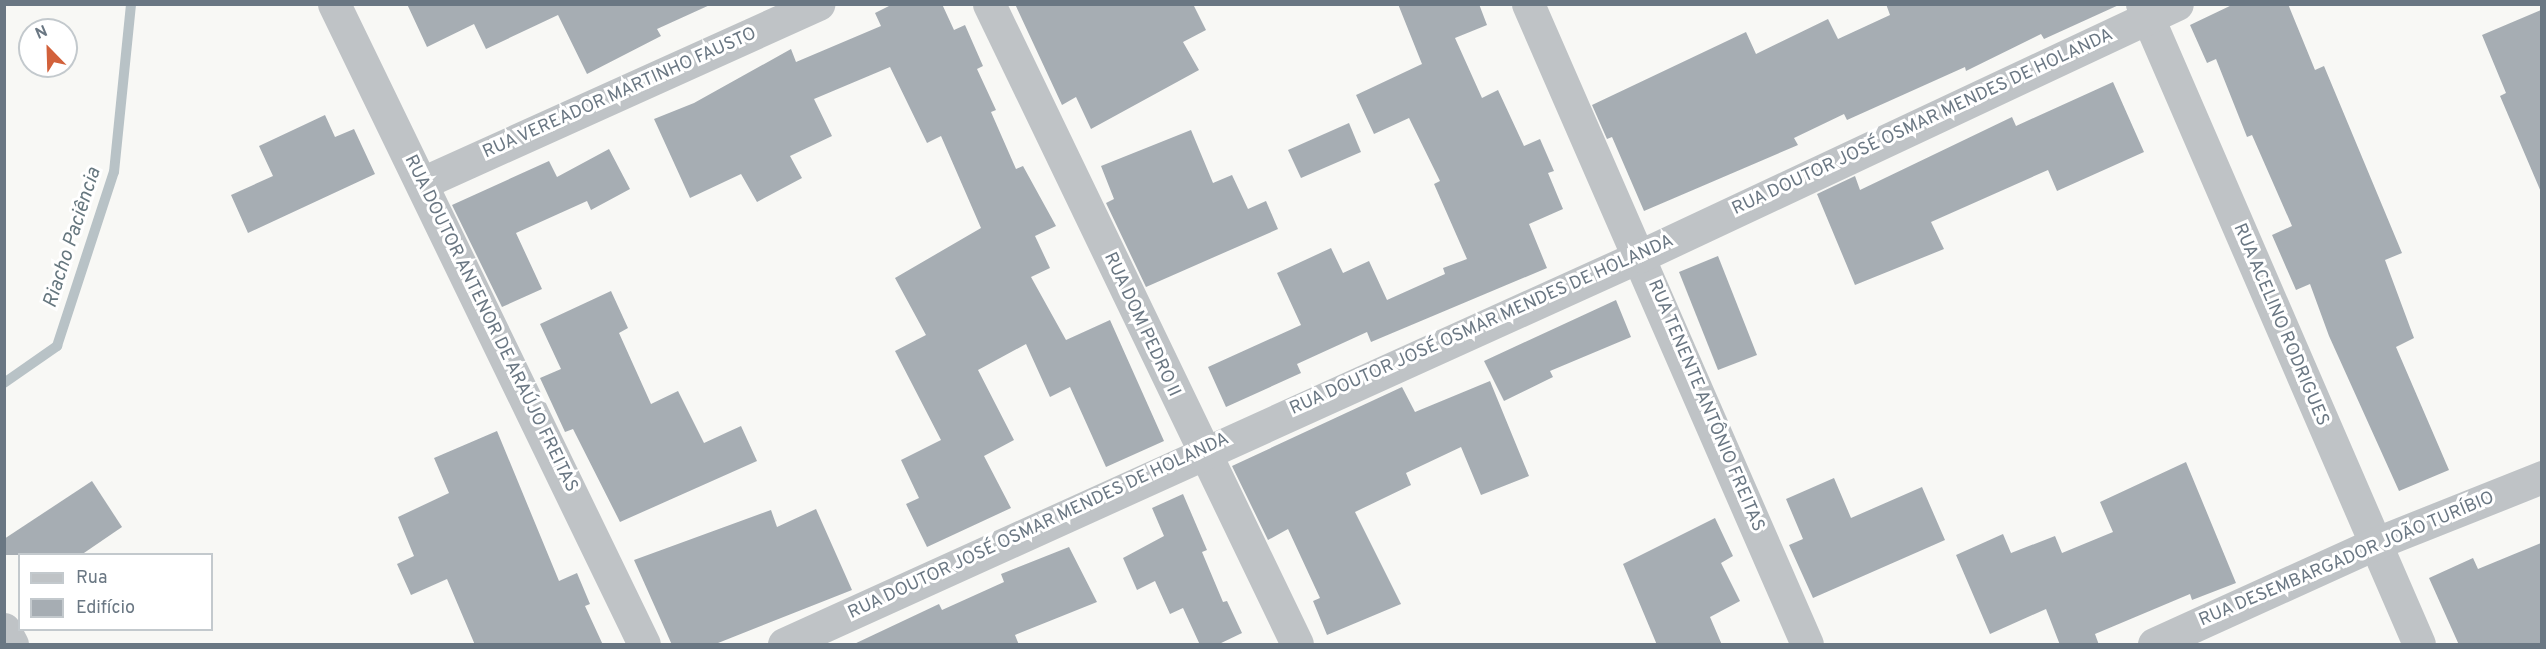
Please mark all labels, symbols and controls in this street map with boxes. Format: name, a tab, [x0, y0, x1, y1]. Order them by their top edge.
north arrow	[18, 18, 78, 78]
text: N	[33, 22, 51, 45]
street label: RUA VEREADOR MARTINHO FAUSTO	[479, 23, 761, 165]
street label: RUA DOUTOR JOSÉ OSMAR MENDES DE HOLANDA	[1729, 25, 2117, 221]
street label: RUA DOUTOR ANTENOR DE ARAÚJO FREITAS	[398, 151, 582, 497]
water label: Riacho Paciência	[39, 165, 107, 311]
street label: RUA ACELINO RODRIGUES	[2227, 220, 2333, 430]
street label: RUA DOUTOR JOSÉ OSMAR MENDES DE HOLANDA	[1286, 231, 1678, 421]
street label: RUA DOM PEDRO II	[1098, 249, 1184, 401]
street label: RUA TENENTE ANTÔNIO FREITAS	[1642, 276, 1768, 536]
street label: RUA DOUTOR JOSÉ OSMAR MENDES DE HOLANDA	[845, 429, 1233, 625]
street label: RUA DESEMBARGADOR JOÃO TURÍBIO	[2195, 488, 2499, 632]
legend	[18, 553, 213, 631]
text: Rua	[76, 567, 107, 590]
text: Edifício	[76, 597, 135, 620]

